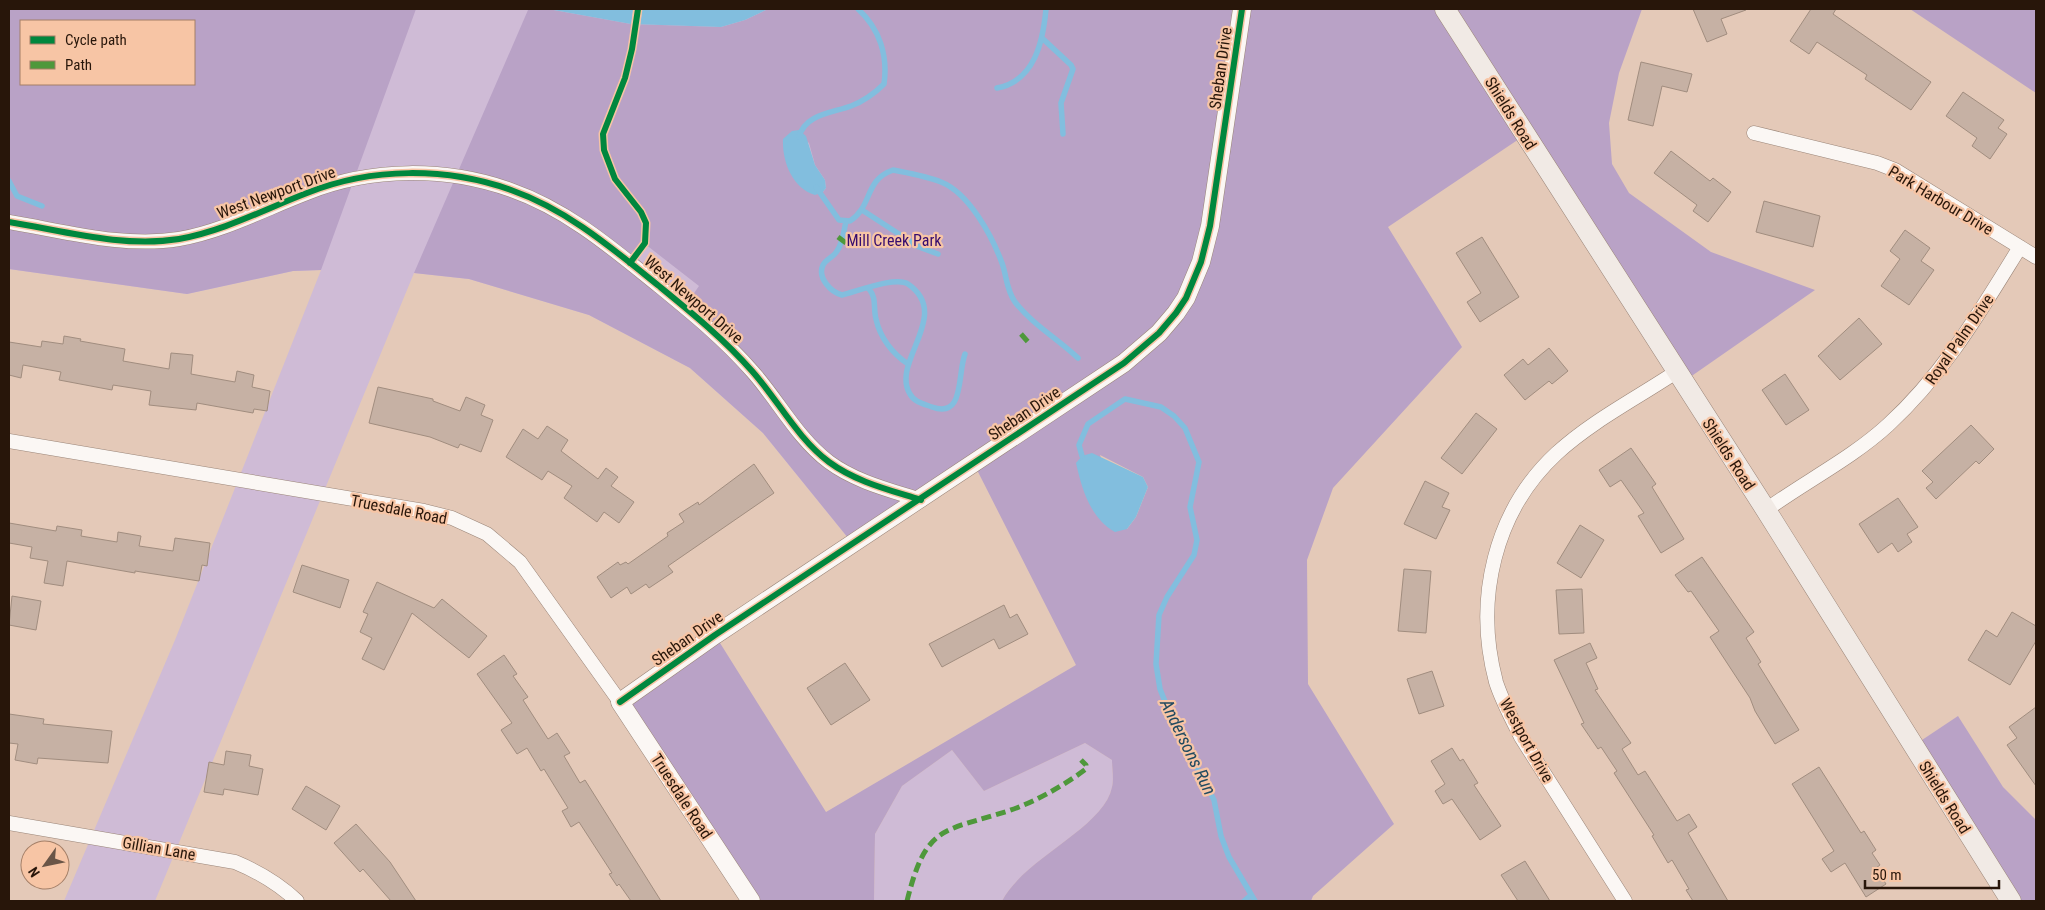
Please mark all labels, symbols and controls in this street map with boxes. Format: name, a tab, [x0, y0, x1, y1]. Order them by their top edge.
legend	[20, 20, 195, 85]
street label: Sheban Drive	[1205, 26, 1236, 110]
text: Cycle path	[65, 31, 127, 49]
text: Path	[65, 56, 92, 74]
street label: Shields Road	[1481, 74, 1540, 153]
street label: West Newport Drive	[214, 162, 338, 223]
street label: Park Harbour Drive	[1885, 162, 1997, 239]
park label: Mill Creek Park	[847, 231, 942, 250]
street label: West Newport Drive	[640, 251, 747, 347]
street label: Royal Palm Drive	[1921, 291, 1998, 388]
street label: Sheban Drive	[985, 382, 1064, 444]
street label: Shields Road	[1698, 415, 1759, 494]
street label: Truesdale Road	[349, 491, 449, 528]
street label: Sheban Drive	[648, 607, 726, 670]
water label: Andersons Run	[1156, 694, 1221, 798]
street label: Westport Drive	[1496, 695, 1557, 786]
street label: Truesdale Road	[647, 750, 716, 842]
street label: Shields Road	[1915, 758, 1974, 837]
street label: Gillian Lane	[121, 833, 197, 864]
north arrow	[20, 840, 70, 890]
scale bar	[1865, 858, 1999, 890]
text: N	[25, 864, 43, 880]
text: 50 m	[1872, 866, 1902, 884]

